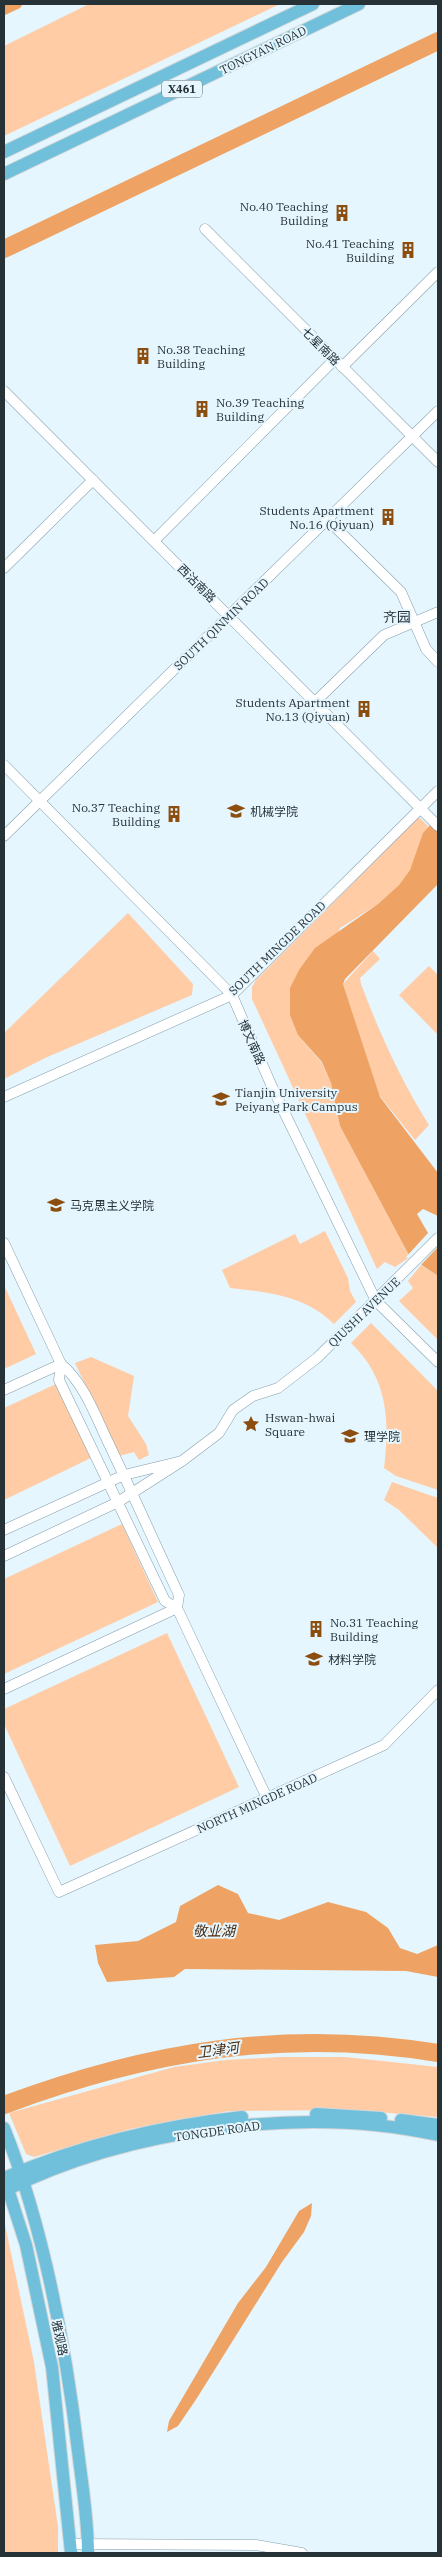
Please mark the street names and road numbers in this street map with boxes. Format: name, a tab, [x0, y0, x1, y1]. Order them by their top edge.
street label: TONGYAN ROAD	[217, 23, 309, 77]
road number: X461	[162, 80, 202, 98]
street label: 七星南路	[299, 324, 343, 368]
street label: 西沽南路	[175, 561, 219, 605]
street label: SOUTH QINMIN ROAD	[170, 575, 272, 673]
street label: SOUTH MINGDE ROAD	[225, 898, 329, 998]
street label: 博文南路	[235, 1017, 269, 1067]
street label: QIUSHI AVENUE	[325, 1274, 403, 1350]
street label: NORTH MINGDE ROAD	[194, 1770, 320, 1836]
street label: TONGDE ROAD	[173, 2118, 261, 2144]
street label: 雅观路	[49, 2319, 71, 2357]

